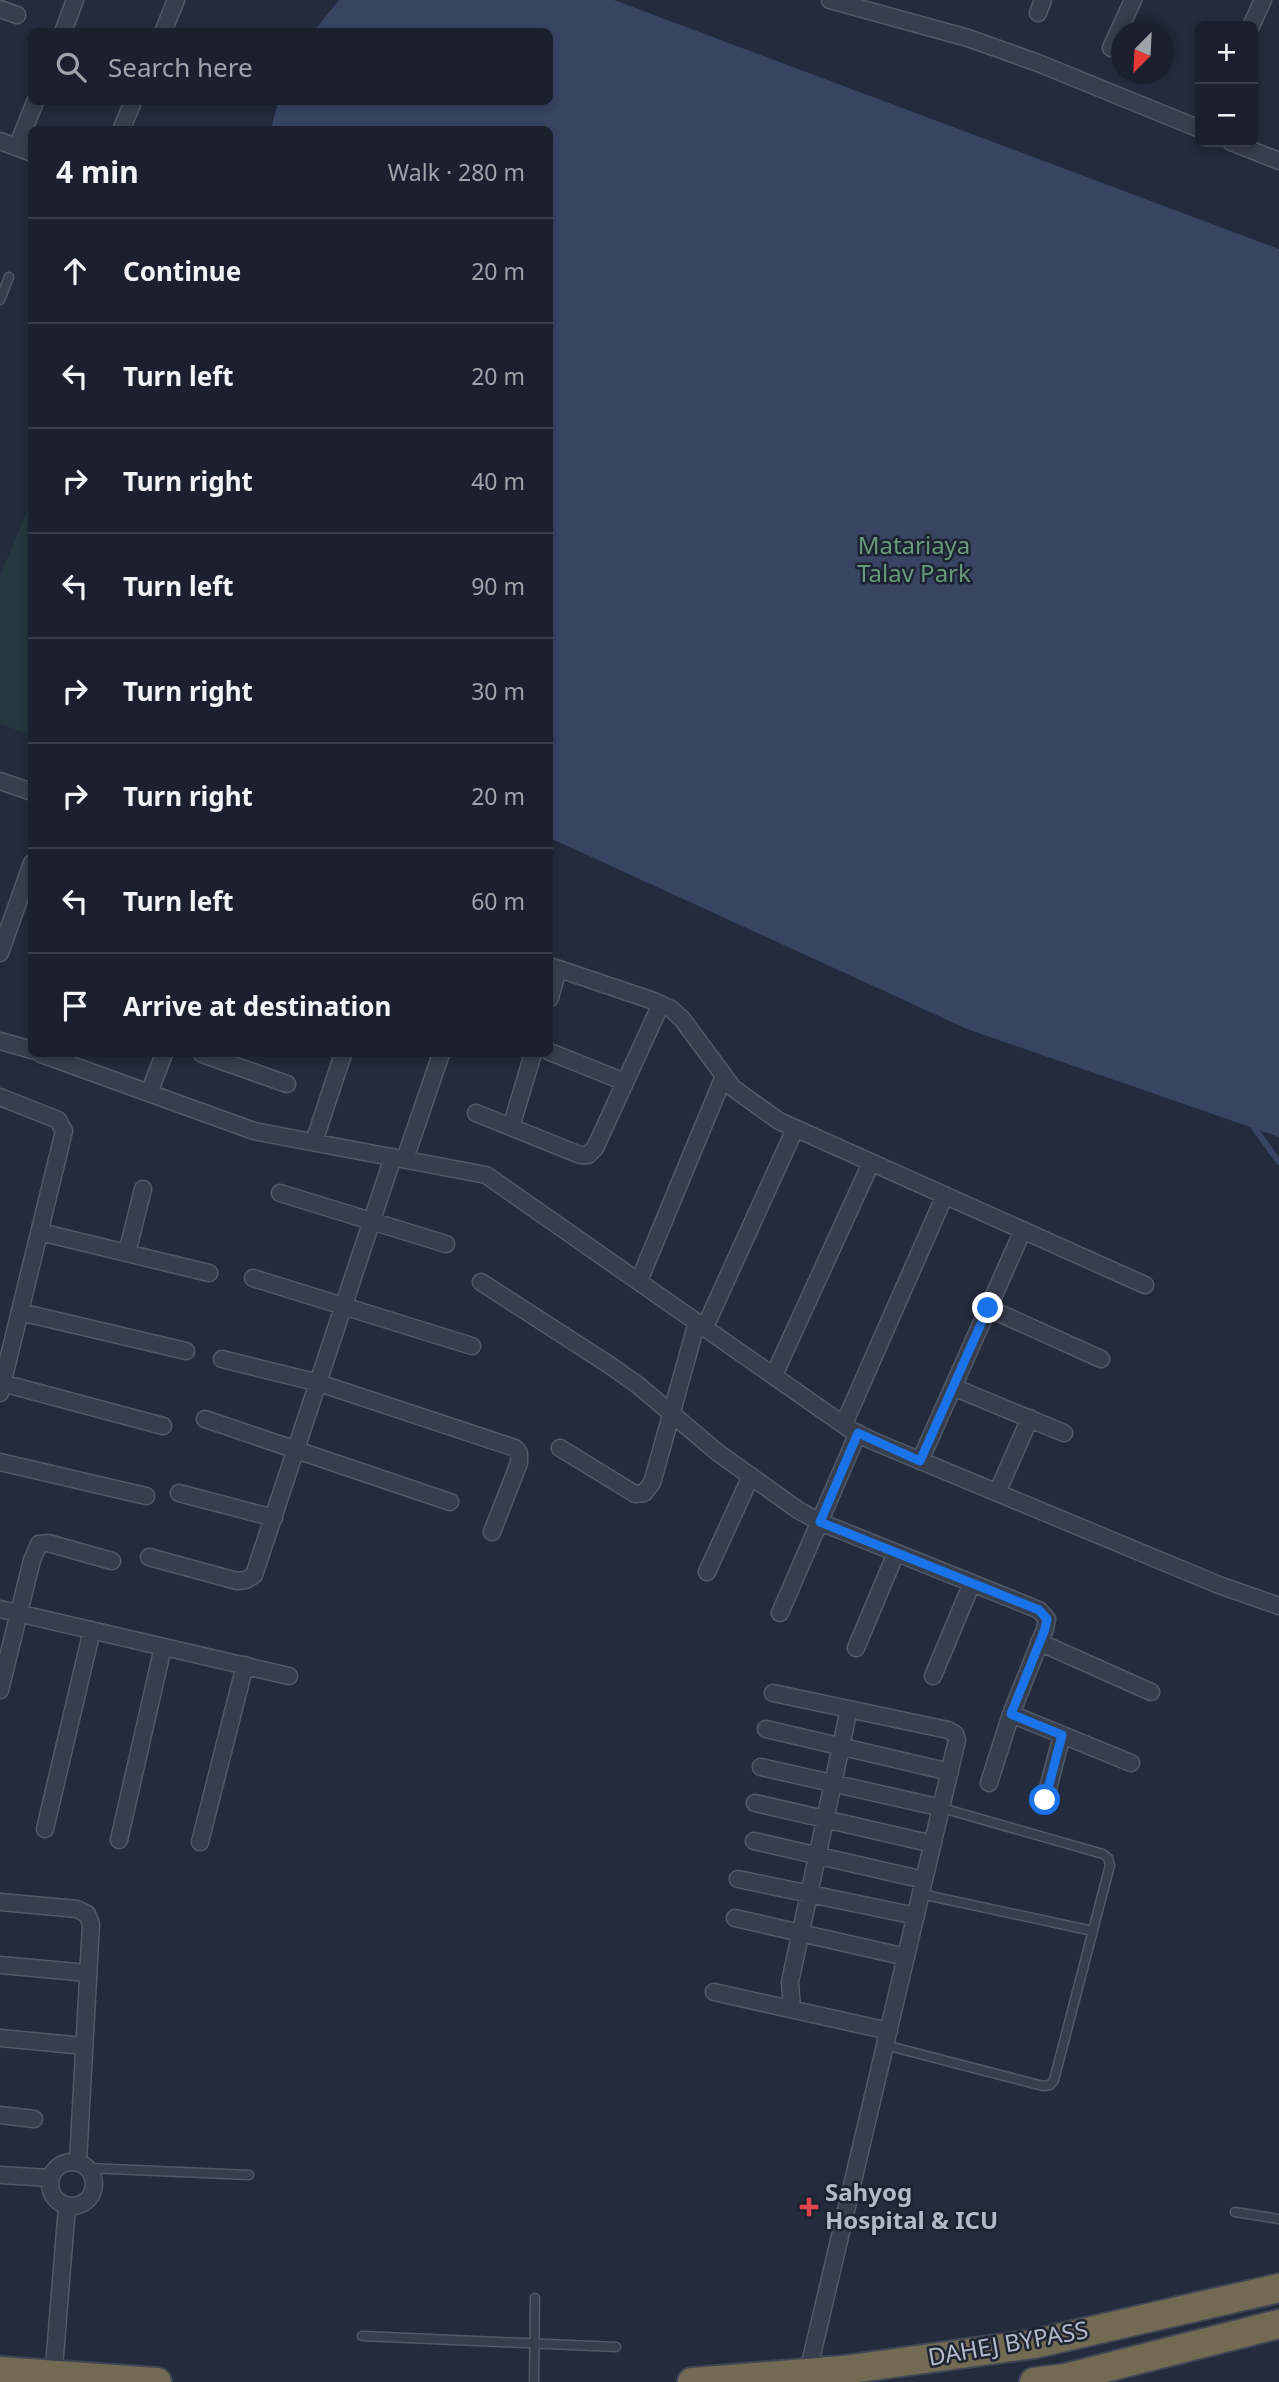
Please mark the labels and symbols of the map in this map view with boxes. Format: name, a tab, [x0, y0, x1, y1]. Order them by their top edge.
north arrow	[1111, 21, 1174, 84]
park label: Matariaya Talav Park	[857, 528, 971, 589]
route end	[972, 1292, 1003, 1323]
route start	[1029, 1784, 1060, 1815]
place label: Sahyog Hospital & ICU	[825, 2175, 998, 2236]
marker: Sahyog Hospital & ICU	[799, 2197, 819, 2217]
street label: DAHEJ BYPASS	[925, 2312, 1090, 2373]

